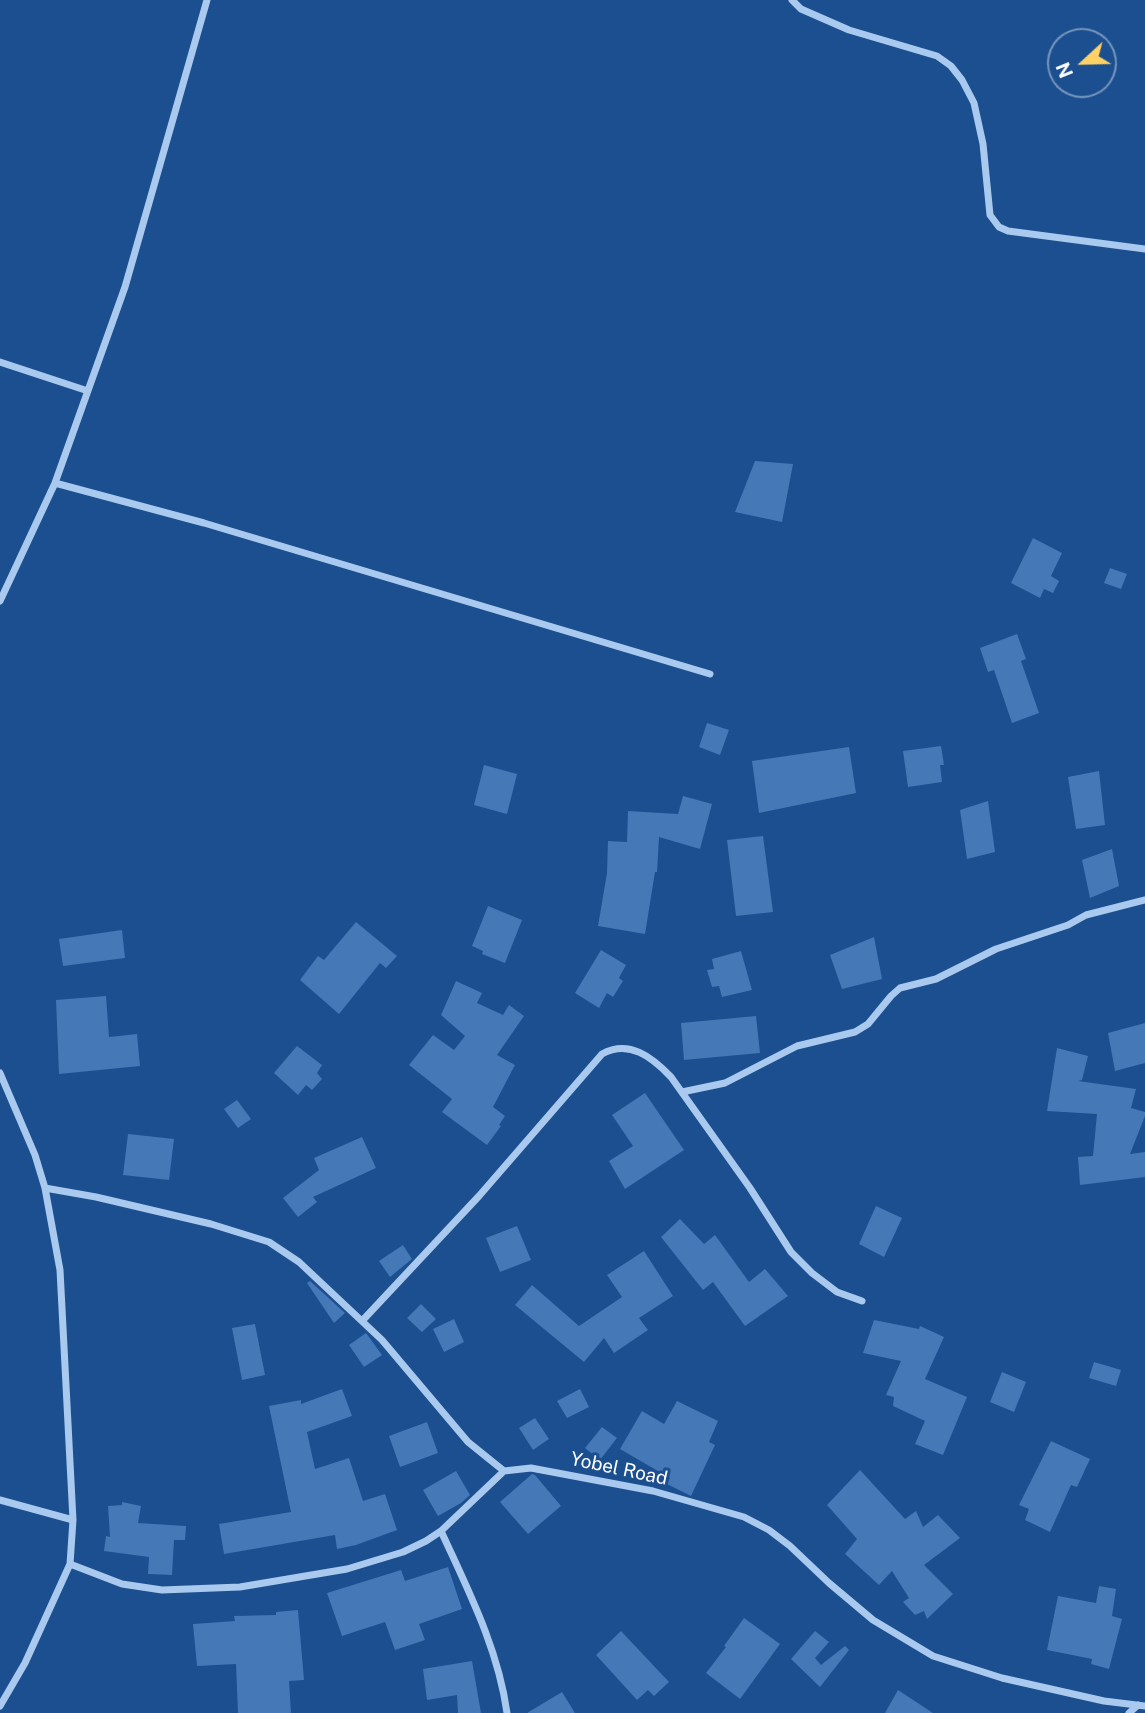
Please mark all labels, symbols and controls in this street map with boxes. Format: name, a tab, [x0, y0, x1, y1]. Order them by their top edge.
north arrow	[1047, 28, 1117, 98]
text: N	[1051, 59, 1077, 81]
street label: Yobel Road	[568, 1448, 670, 1490]

